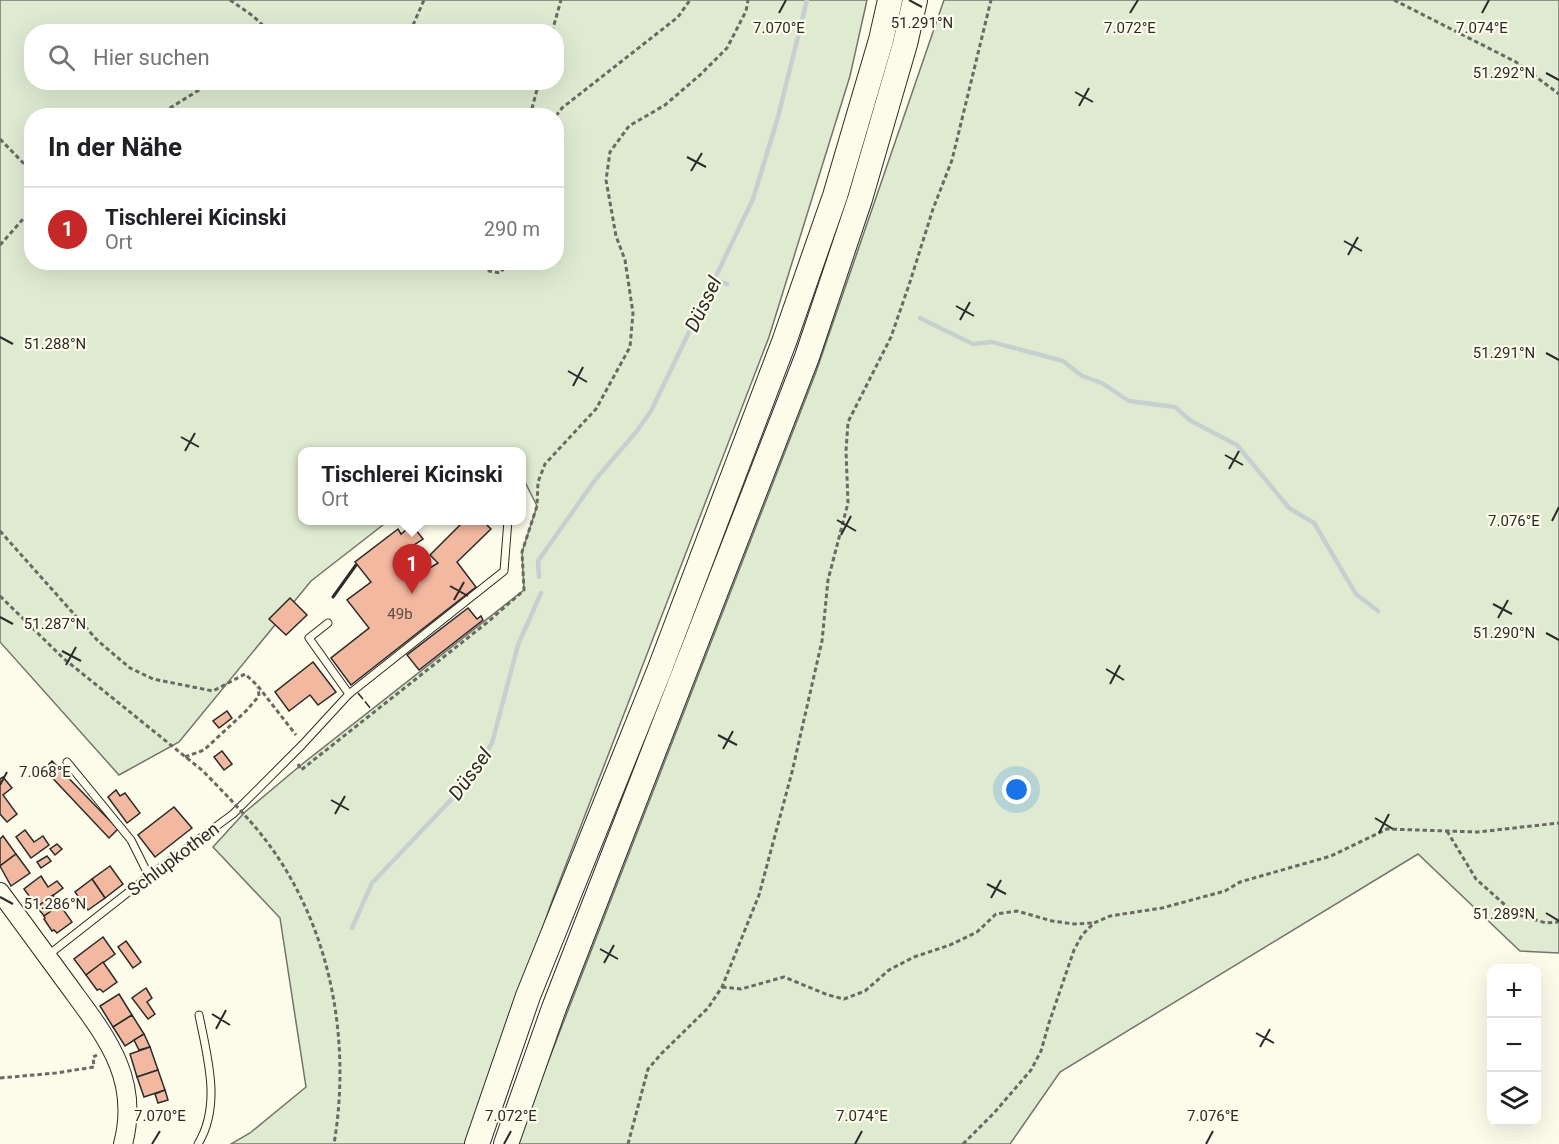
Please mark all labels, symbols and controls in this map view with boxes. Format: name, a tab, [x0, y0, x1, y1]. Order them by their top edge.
text: 51.291°N	[891, 14, 953, 32]
text: 7.070°E	[753, 19, 805, 37]
text: 7.072°E	[1104, 19, 1156, 37]
text: 7.074°E	[1456, 19, 1508, 37]
search box	[24, 24, 564, 90]
icon: search	[45, 41, 78, 74]
text: Hier suchen	[93, 45, 210, 70]
text: 51.292°N	[1473, 64, 1535, 82]
text: In der Nähe	[48, 132, 182, 162]
text: Tischlerei Kicinski	[105, 205, 287, 230]
text: 1	[62, 217, 73, 241]
text: 290 m	[484, 217, 540, 241]
text: Ort	[105, 230, 133, 254]
water label: Düssel	[679, 272, 727, 336]
text: 51.288°N	[24, 335, 86, 353]
text: 51.291°N	[1473, 344, 1535, 362]
popup	[298, 447, 526, 525]
text: Tischlerei Kicinski	[321, 462, 503, 487]
text: Ort	[321, 487, 349, 511]
text: 7.076°E	[1488, 512, 1540, 530]
pin: 1	[392, 544, 432, 594]
house number: 49b	[387, 605, 413, 623]
text: 51.287°N	[24, 615, 86, 633]
text: 51.290°N	[1473, 624, 1535, 642]
water label: Düssel	[443, 743, 497, 805]
text: 7.068°E	[19, 763, 71, 781]
your location	[1002, 775, 1031, 804]
street label: Schlupkothen	[123, 818, 223, 900]
text: 51.286°N	[24, 895, 86, 913]
text: 51.289°N	[1473, 905, 1535, 923]
map controls	[1487, 964, 1541, 1126]
button: +	[1487, 964, 1541, 1018]
button: −	[1487, 1018, 1541, 1072]
button: layers	[1487, 1072, 1541, 1126]
text: 7.070°E	[134, 1107, 186, 1125]
text: 7.072°E	[485, 1107, 537, 1125]
text: 7.074°E	[836, 1107, 888, 1125]
text: 7.076°E	[1187, 1107, 1239, 1125]

